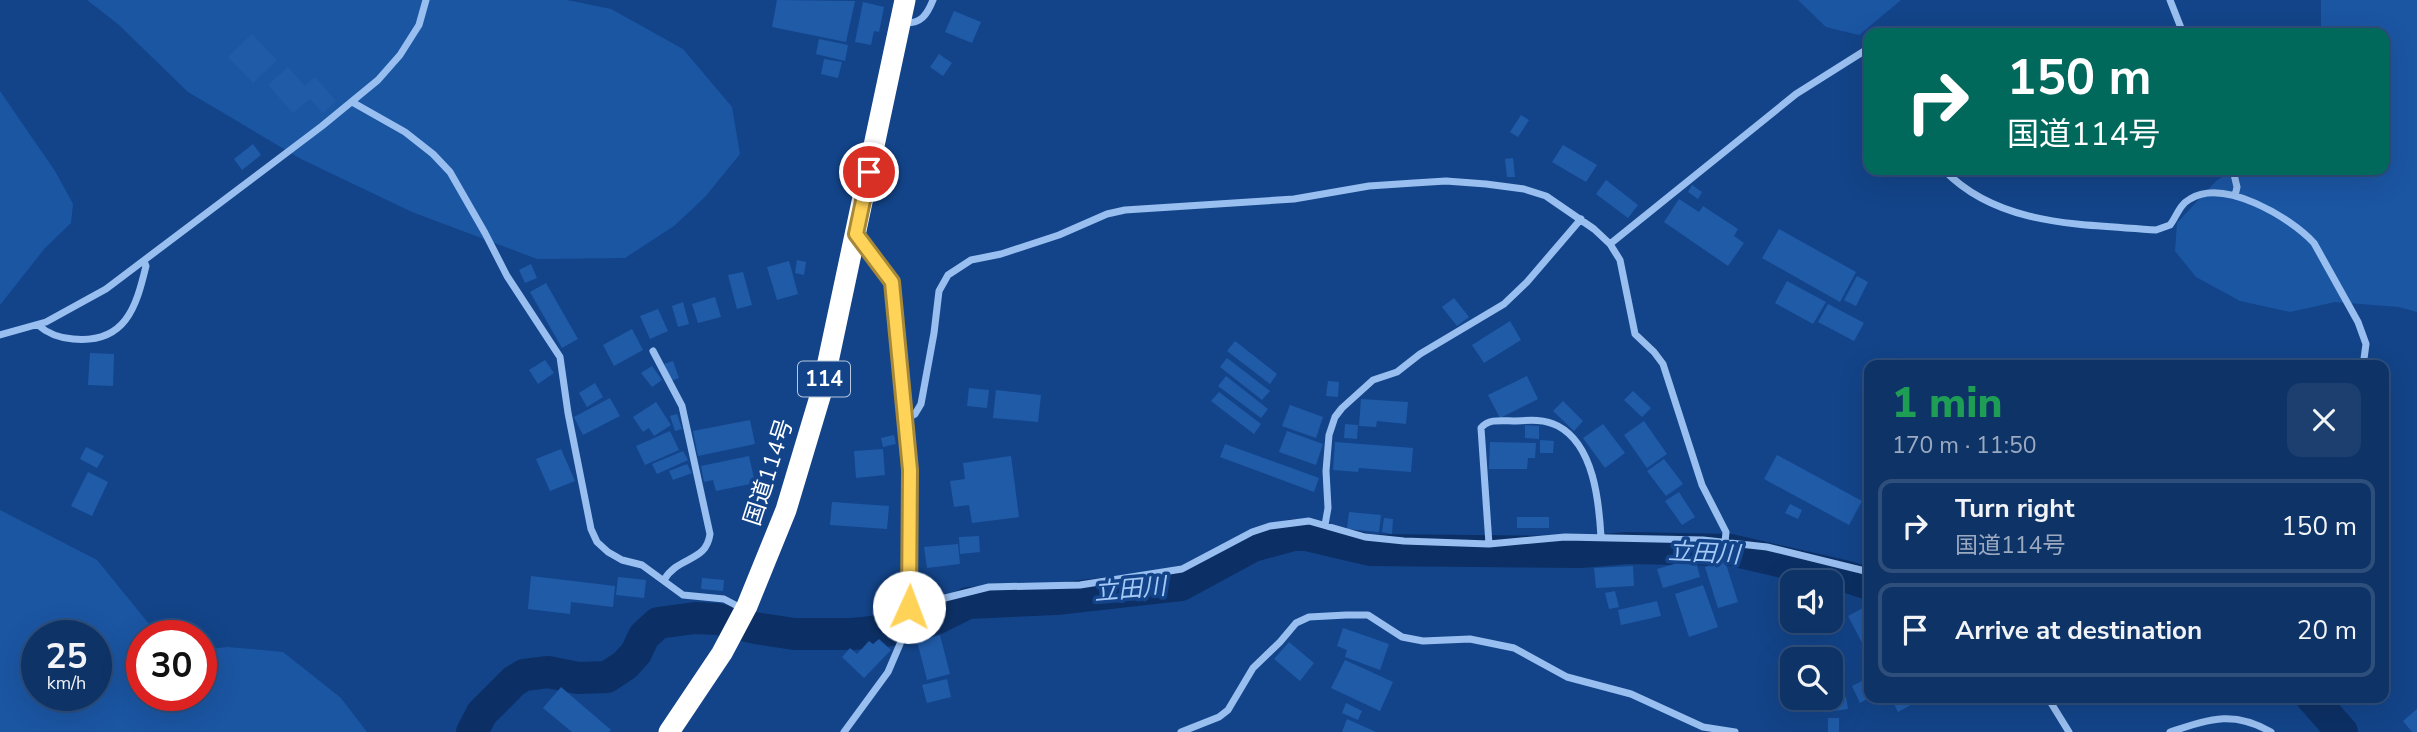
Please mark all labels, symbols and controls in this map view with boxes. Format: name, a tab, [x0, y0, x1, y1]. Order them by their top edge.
text: 150 m	[2007, 44, 2151, 111]
icon: right	[1892, 56, 1983, 147]
text: 国道114号	[2007, 113, 2161, 156]
pin	[839, 142, 899, 202]
icon: arrive	[850, 153, 888, 191]
road number: 114	[798, 362, 850, 396]
text: 1 min	[1892, 375, 2002, 432]
button: close	[2287, 383, 2361, 457]
street label: 国道114号	[737, 415, 800, 529]
text: 170 m · 11:50	[1892, 430, 2037, 461]
text: Turn right	[1955, 491, 2074, 526]
icon: right	[1896, 507, 1934, 545]
text: 150 m	[2281, 509, 2357, 544]
text: 国道114号	[1955, 530, 2065, 561]
water label: 立田川	[1667, 535, 1744, 571]
position arrow	[872, 570, 946, 644]
water label: 立田川	[1093, 570, 1170, 608]
map controls	[1780, 570, 1843, 710]
button: sound	[1780, 570, 1843, 633]
icon: arrive	[1896, 611, 1934, 649]
text: Arrive at destination	[1955, 613, 2202, 648]
text: 20 m	[2297, 613, 2357, 648]
speed limit sign: 30	[126, 620, 217, 711]
text: 25	[45, 633, 88, 680]
button: search	[1780, 647, 1843, 710]
text: km/h	[47, 671, 86, 695]

